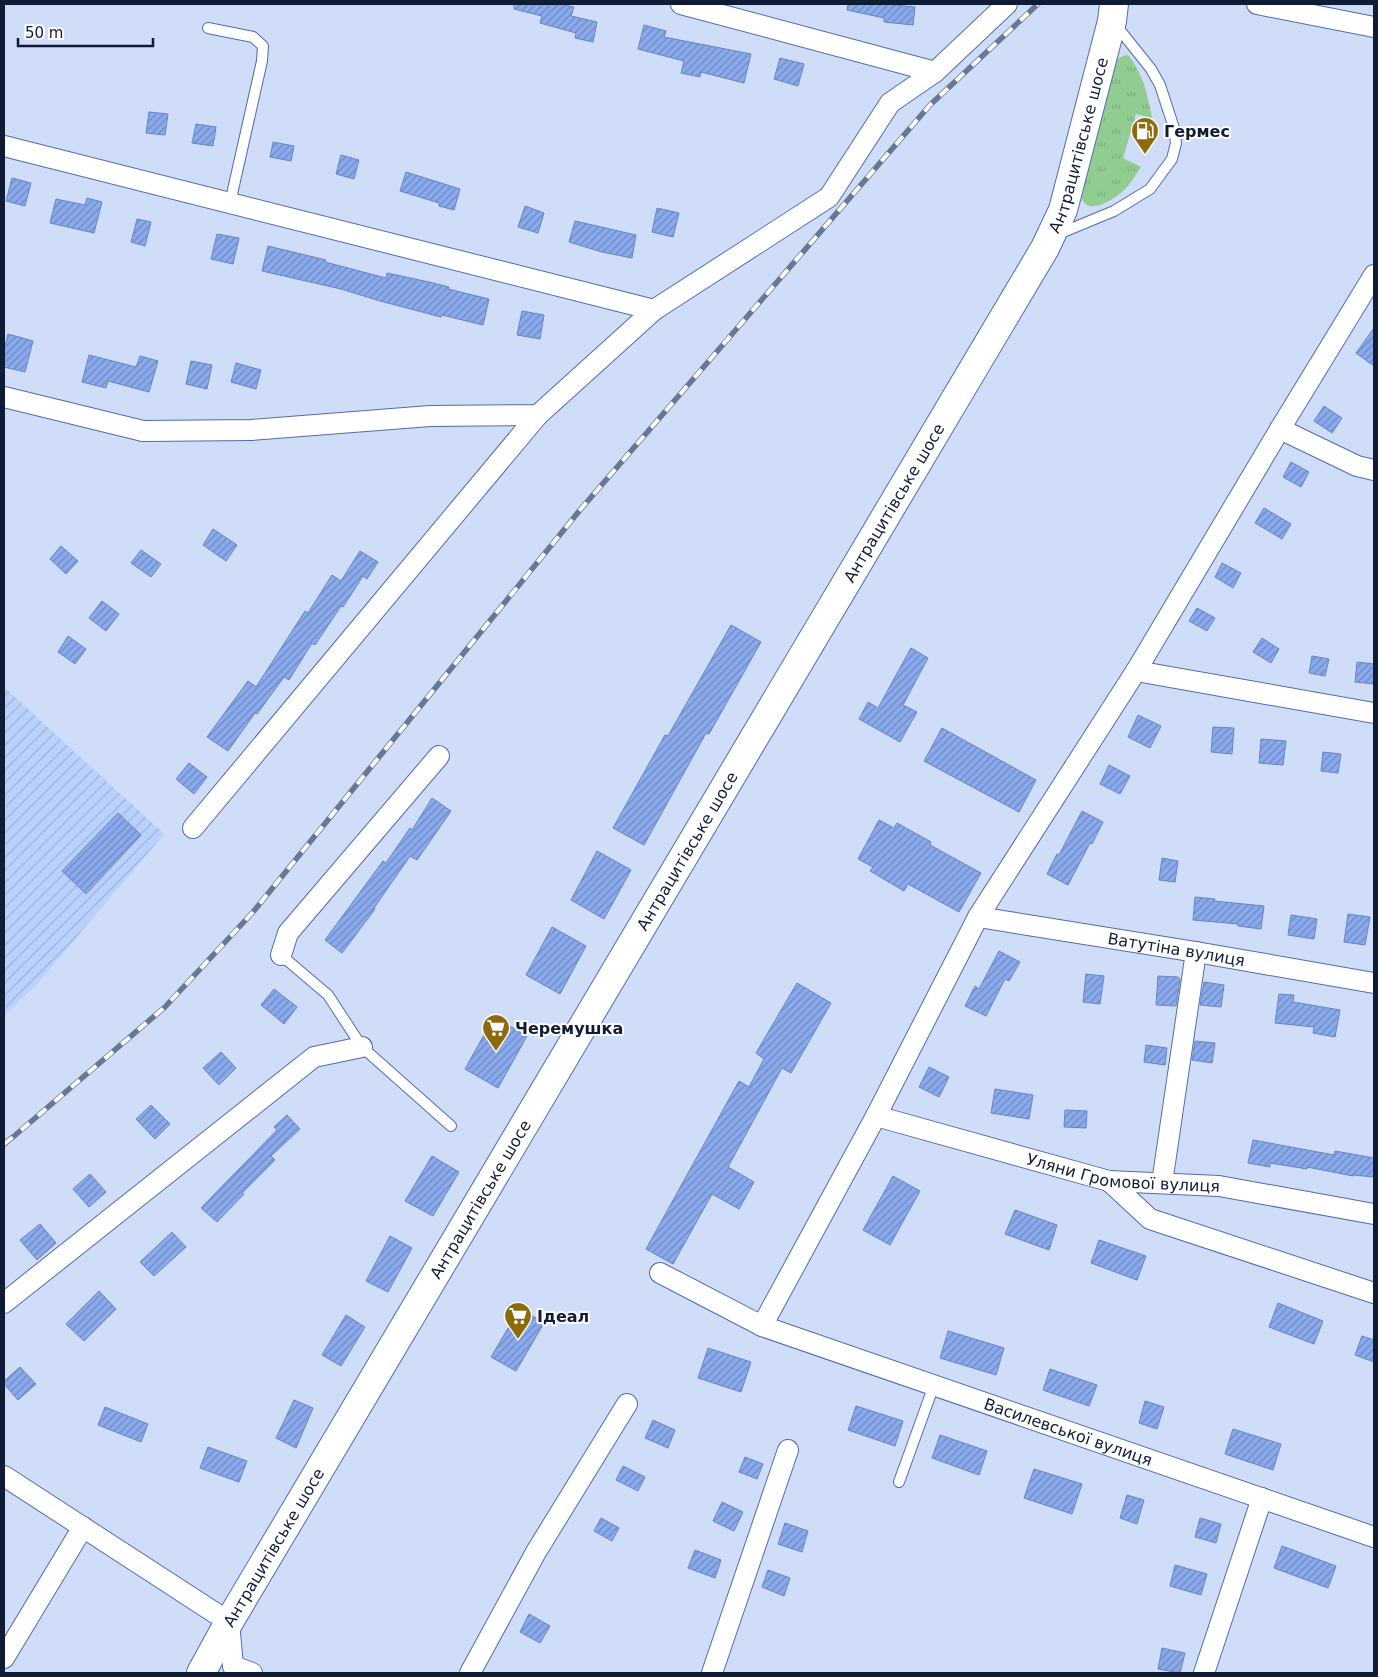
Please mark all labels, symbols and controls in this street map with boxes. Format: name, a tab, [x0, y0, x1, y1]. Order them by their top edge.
scale bar	[18, 15, 152, 47]
text: 50 m	[25, 24, 63, 42]
street label: Антрацитівське шосе	[1044, 55, 1112, 236]
fuel station icon: Гермес	[1130, 116, 1160, 155]
place label: Гермес	[1164, 122, 1230, 141]
street label: Антрацитівське шосе	[839, 420, 948, 585]
street label: Антрацитівське шосе	[633, 768, 741, 934]
street label: Ватутіна вулиця	[1106, 928, 1247, 970]
supermarket icon: Черемушка	[481, 1013, 511, 1052]
place label: Черемушка	[515, 1019, 623, 1038]
street label: Антрацитівське шосе	[426, 1116, 535, 1282]
street label: Уляни Громової вулиця	[1025, 1149, 1220, 1196]
supermarket icon: Ідеал	[503, 1301, 533, 1340]
place label: Ідеал	[537, 1307, 589, 1326]
street label: Василевської вулиця	[982, 1394, 1155, 1469]
street label: Антрацитівське шосе	[219, 1465, 328, 1630]

